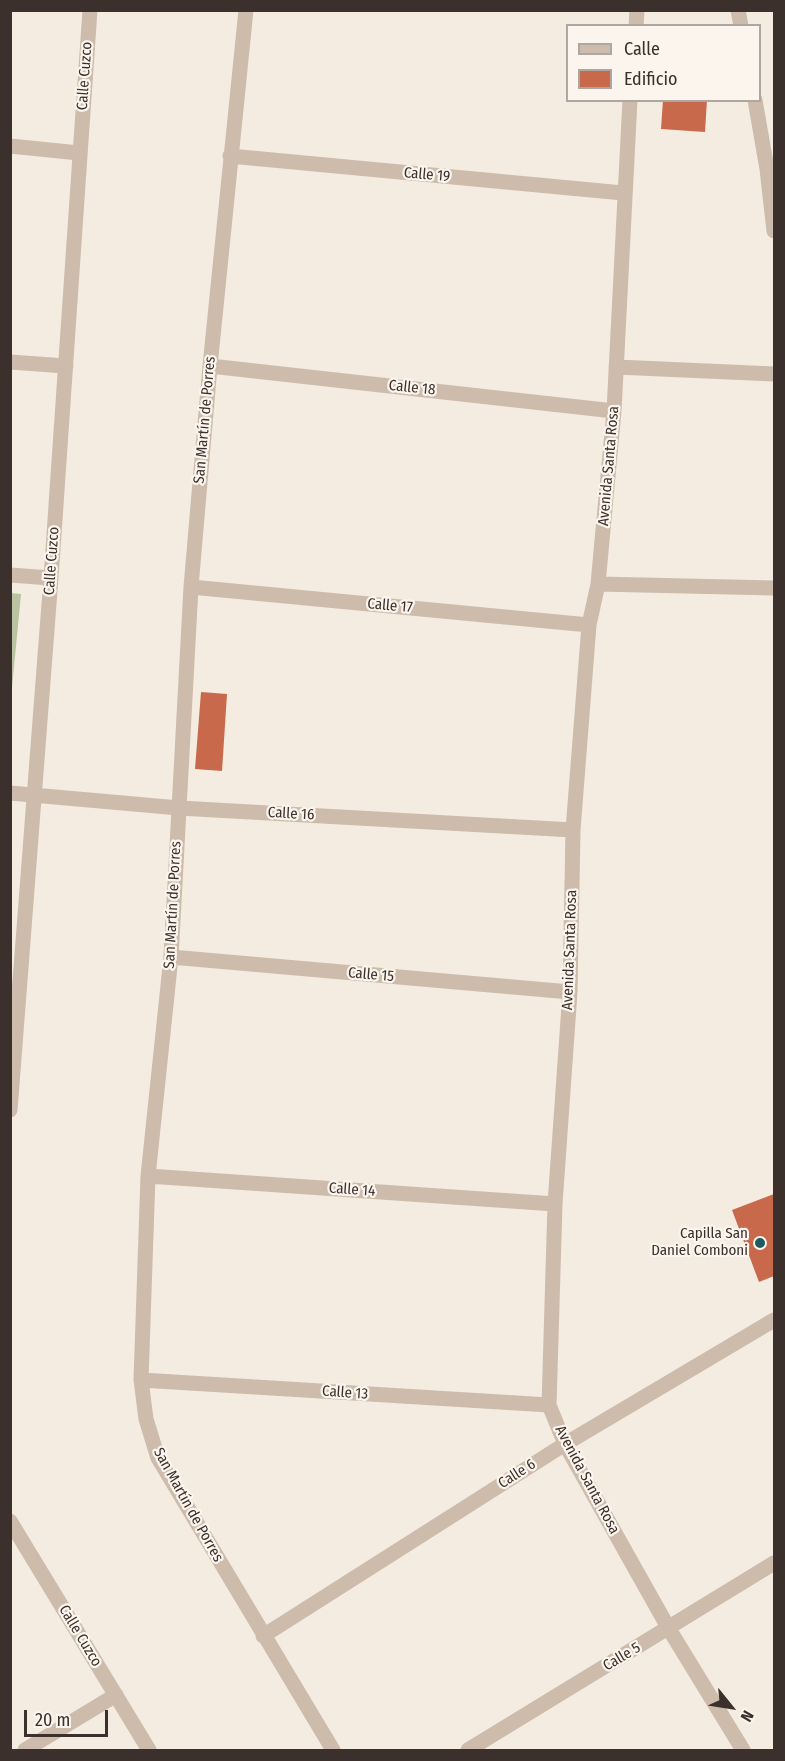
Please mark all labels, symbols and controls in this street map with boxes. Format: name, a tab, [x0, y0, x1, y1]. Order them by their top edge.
legend	[566, 24, 761, 102]
text: Calle	[624, 38, 660, 60]
street label: Calle Cuzco	[74, 41, 96, 111]
text: Edificio	[624, 68, 677, 90]
street label: Calle 19	[403, 164, 451, 186]
street label: San Martín de Porres	[190, 356, 220, 484]
street label: Calle 18	[388, 377, 436, 399]
street label: Avenida Santa Rosa	[595, 405, 623, 527]
street label: Calle Cuzco	[41, 526, 63, 596]
street label: Calle 17	[367, 595, 413, 617]
street label: Calle 16	[267, 804, 315, 824]
street label: San Martín de Porres	[161, 841, 185, 969]
street label: Avenida Santa Rosa	[559, 890, 581, 1010]
street label: Calle 15	[347, 964, 395, 986]
street label: Calle 14	[328, 1179, 376, 1201]
place label: Capilla San Daniel Comboni	[651, 1225, 748, 1260]
marker: Capilla San Daniel Comboni	[753, 1236, 767, 1250]
street label: Calle 13	[321, 1382, 369, 1404]
street label: Avenida Santa Rosa	[551, 1423, 623, 1537]
street label: San Martín de Porres	[149, 1445, 227, 1565]
street label: Calle 6	[495, 1455, 539, 1493]
street label: Calle Cuzco	[55, 1602, 105, 1670]
street label: Calle 5	[600, 1639, 644, 1675]
north arrow	[701, 1677, 761, 1737]
scale bar	[27, 1698, 111, 1736]
text: N	[736, 1707, 758, 1725]
text: 20 m	[35, 1709, 70, 1731]

